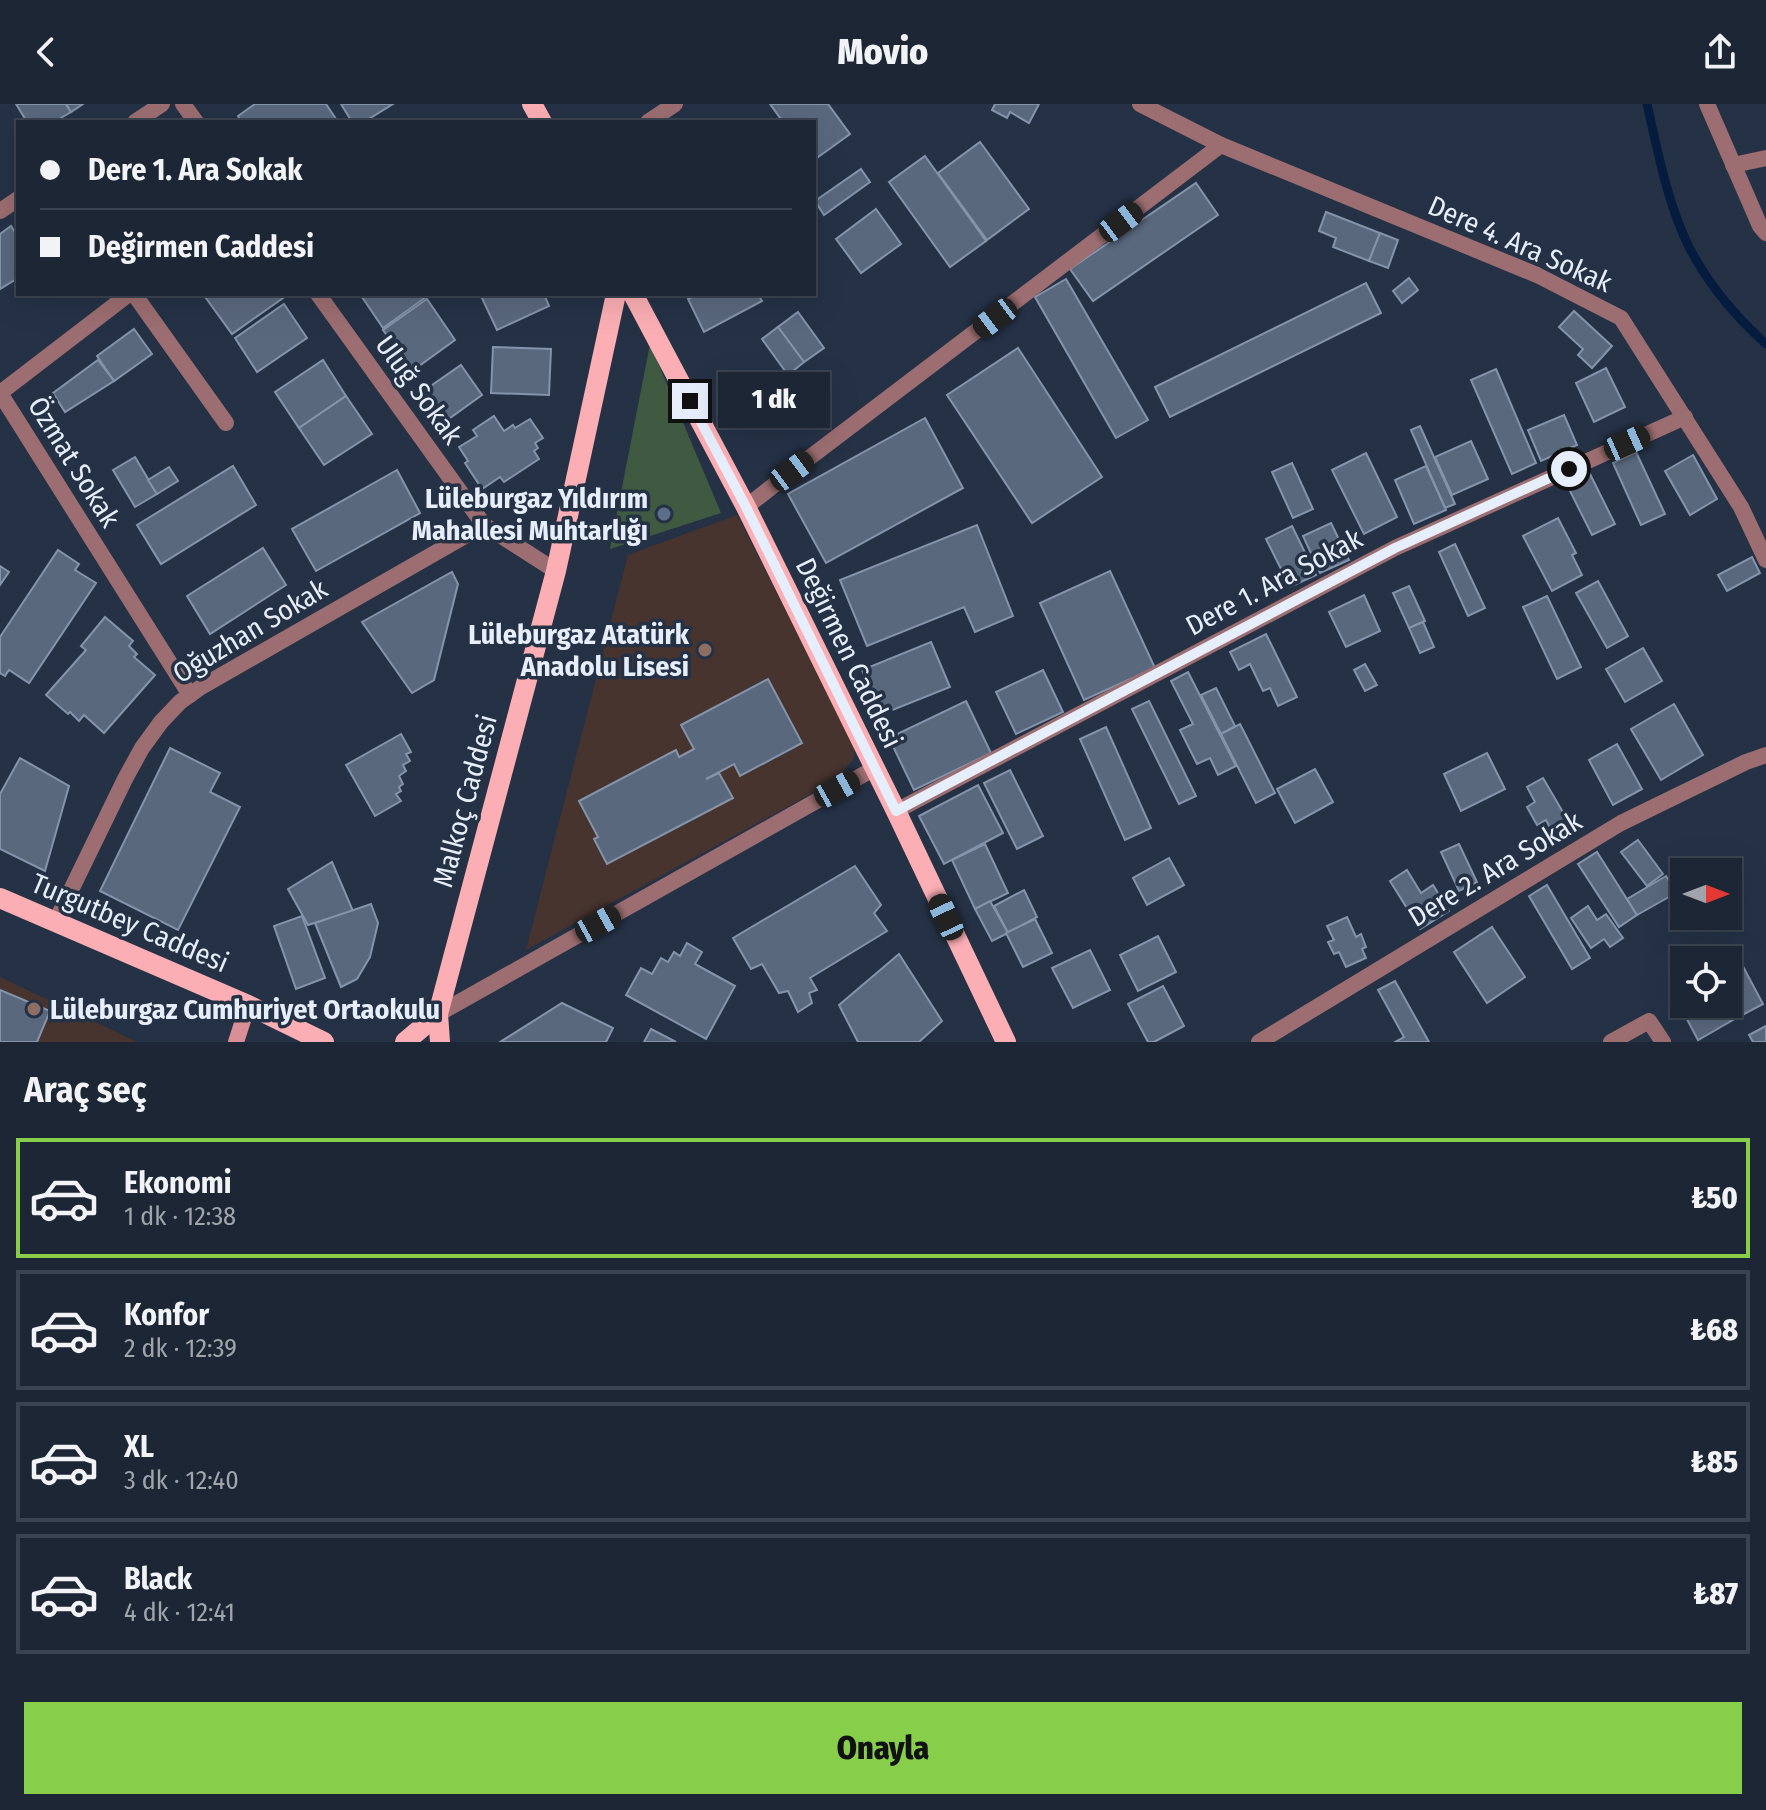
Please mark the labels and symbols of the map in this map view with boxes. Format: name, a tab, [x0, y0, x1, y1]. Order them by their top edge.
street label: Dere 4. Ara Sokak	[1423, 189, 1618, 300]
car	[1095, 198, 1147, 246]
car	[969, 294, 1021, 342]
street label: Uluğ Sokak	[369, 329, 470, 452]
callout: 1 dk	[718, 373, 830, 429]
route end	[672, 383, 708, 419]
street label: Özmat Sokak	[21, 391, 128, 534]
car	[1600, 422, 1654, 464]
car	[766, 447, 818, 495]
route start	[1551, 451, 1587, 487]
place label: Lüleburgaz Yıldırım Mahallesi Muhtarlığı	[412, 482, 648, 547]
marker: Lüleburgaz Yıldırım Mahallesi Muhtarlığı	[655, 505, 673, 523]
street label: Dere 1. Ara Sokak	[1180, 521, 1369, 642]
street label: Değirmen Caddesi	[789, 553, 909, 753]
street label: Oğuzhan Sokak	[167, 572, 334, 690]
place label: Lüleburgaz Atatürk Anadolu Lisesi	[468, 618, 690, 683]
marker: Lüleburgaz Atatürk Anadolu Lisesi	[696, 641, 714, 659]
street label: Malkoç Caddesi	[426, 711, 504, 891]
car	[810, 767, 864, 811]
street label: Dere 2. Ara Sokak	[1402, 804, 1588, 934]
north arrow	[1670, 858, 1742, 930]
street label: Turgutbey Caddesi	[27, 867, 233, 979]
car	[925, 890, 967, 944]
car	[571, 902, 625, 946]
place label: Lüleburgaz Cumhuriyet Ortaokulu	[50, 993, 440, 1026]
marker: Lüleburgaz Cumhuriyet Ortaokulu	[25, 1000, 43, 1018]

